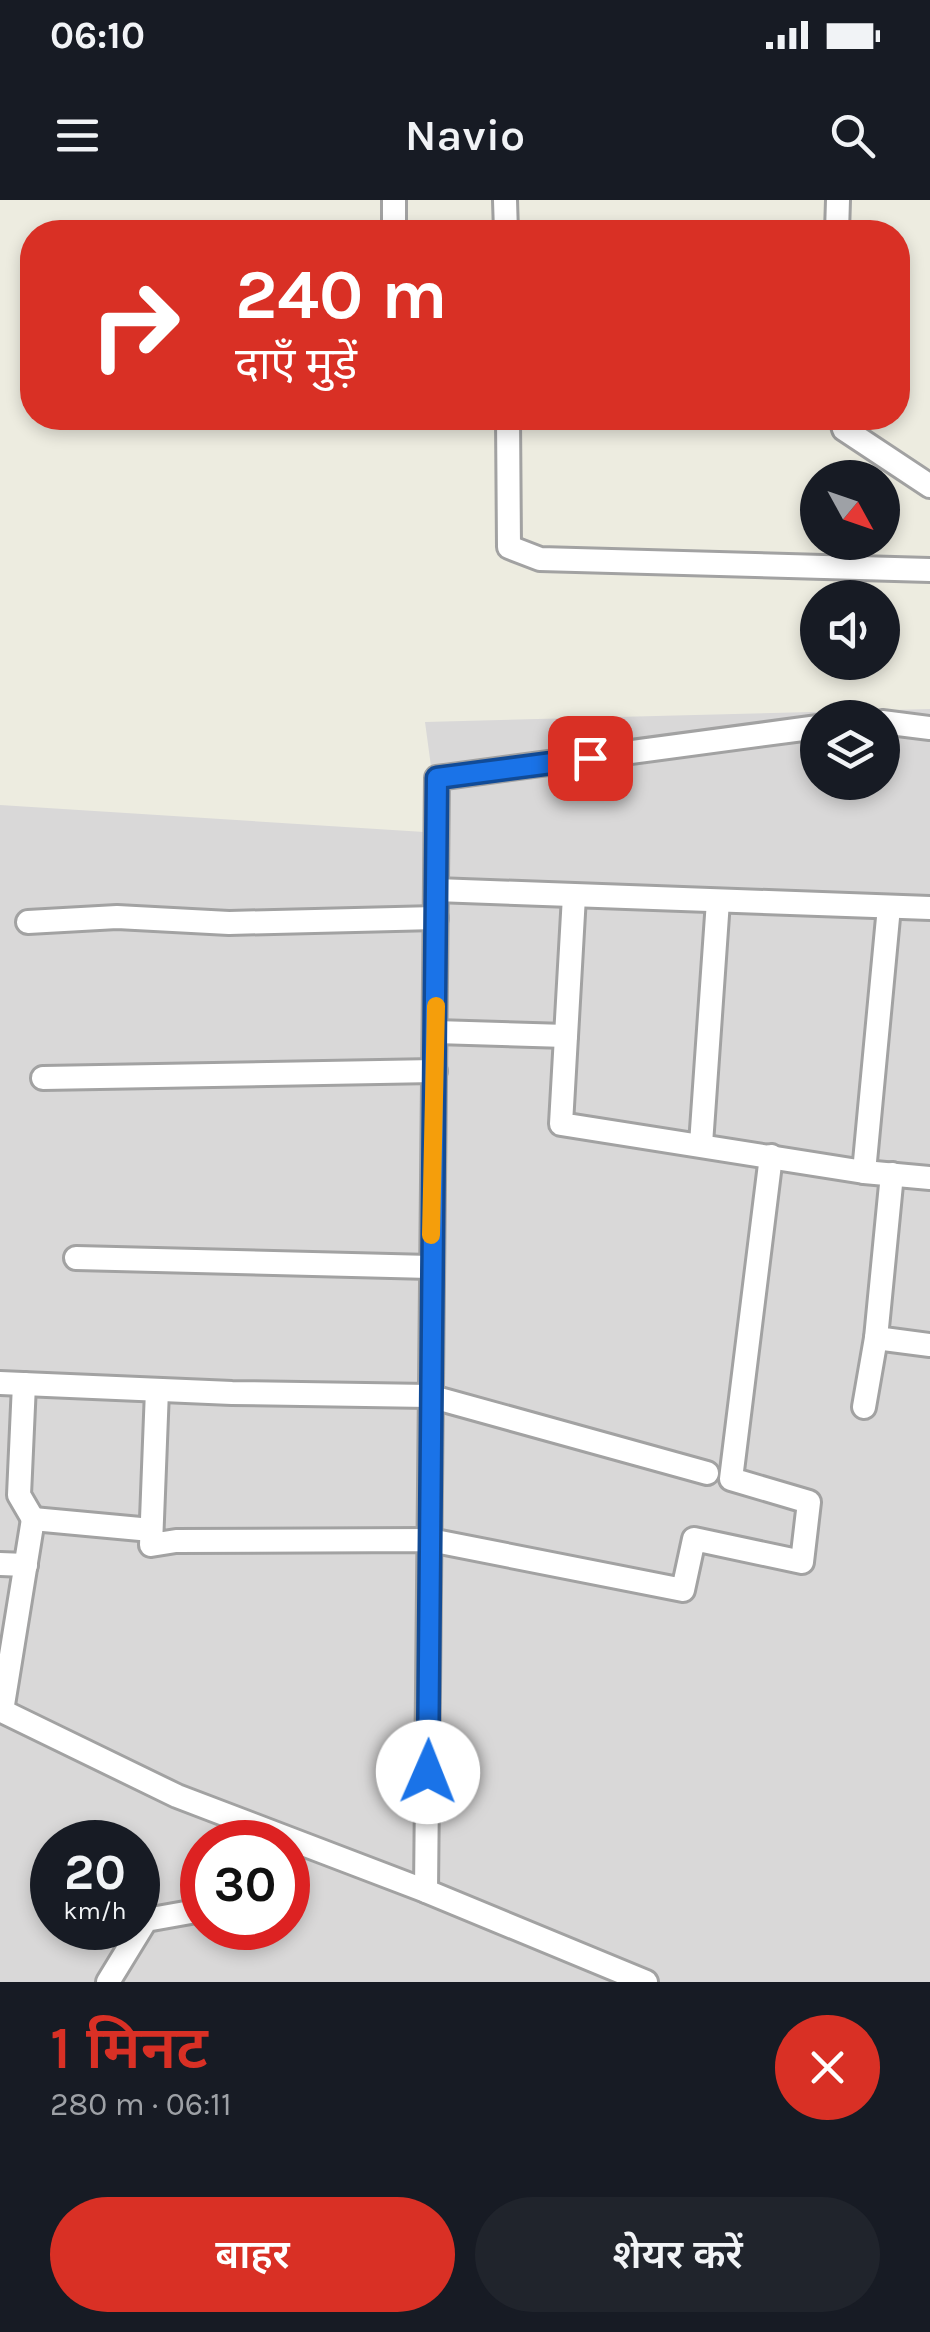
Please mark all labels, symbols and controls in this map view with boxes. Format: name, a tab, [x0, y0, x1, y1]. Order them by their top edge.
text: 06:10	[50, 13, 145, 58]
icon: menu	[50, 108, 105, 163]
icon: search	[825, 108, 880, 163]
text: Navio	[405, 109, 525, 161]
text: 240 m	[235, 254, 447, 336]
icon: right	[70, 260, 200, 390]
text: दाएँ मुड़ें	[235, 338, 357, 390]
north arrow	[800, 460, 900, 560]
map controls	[800, 460, 900, 800]
button: sound	[800, 580, 900, 680]
button: layers	[800, 700, 900, 800]
pin	[548, 716, 633, 801]
icon: arrive	[563, 731, 618, 786]
position arrow	[376, 1720, 480, 1824]
speed limit sign: 30	[180, 1820, 310, 1950]
text: 20	[64, 1843, 126, 1902]
text: km/h	[63, 1896, 127, 1925]
text: 1 मिनट	[50, 2013, 208, 2083]
button: close	[775, 2015, 880, 2120]
text: 280 m · 06:11	[50, 2086, 232, 2123]
button: बाहर	[50, 2197, 455, 2312]
button: शेयर करें	[475, 2197, 880, 2312]

